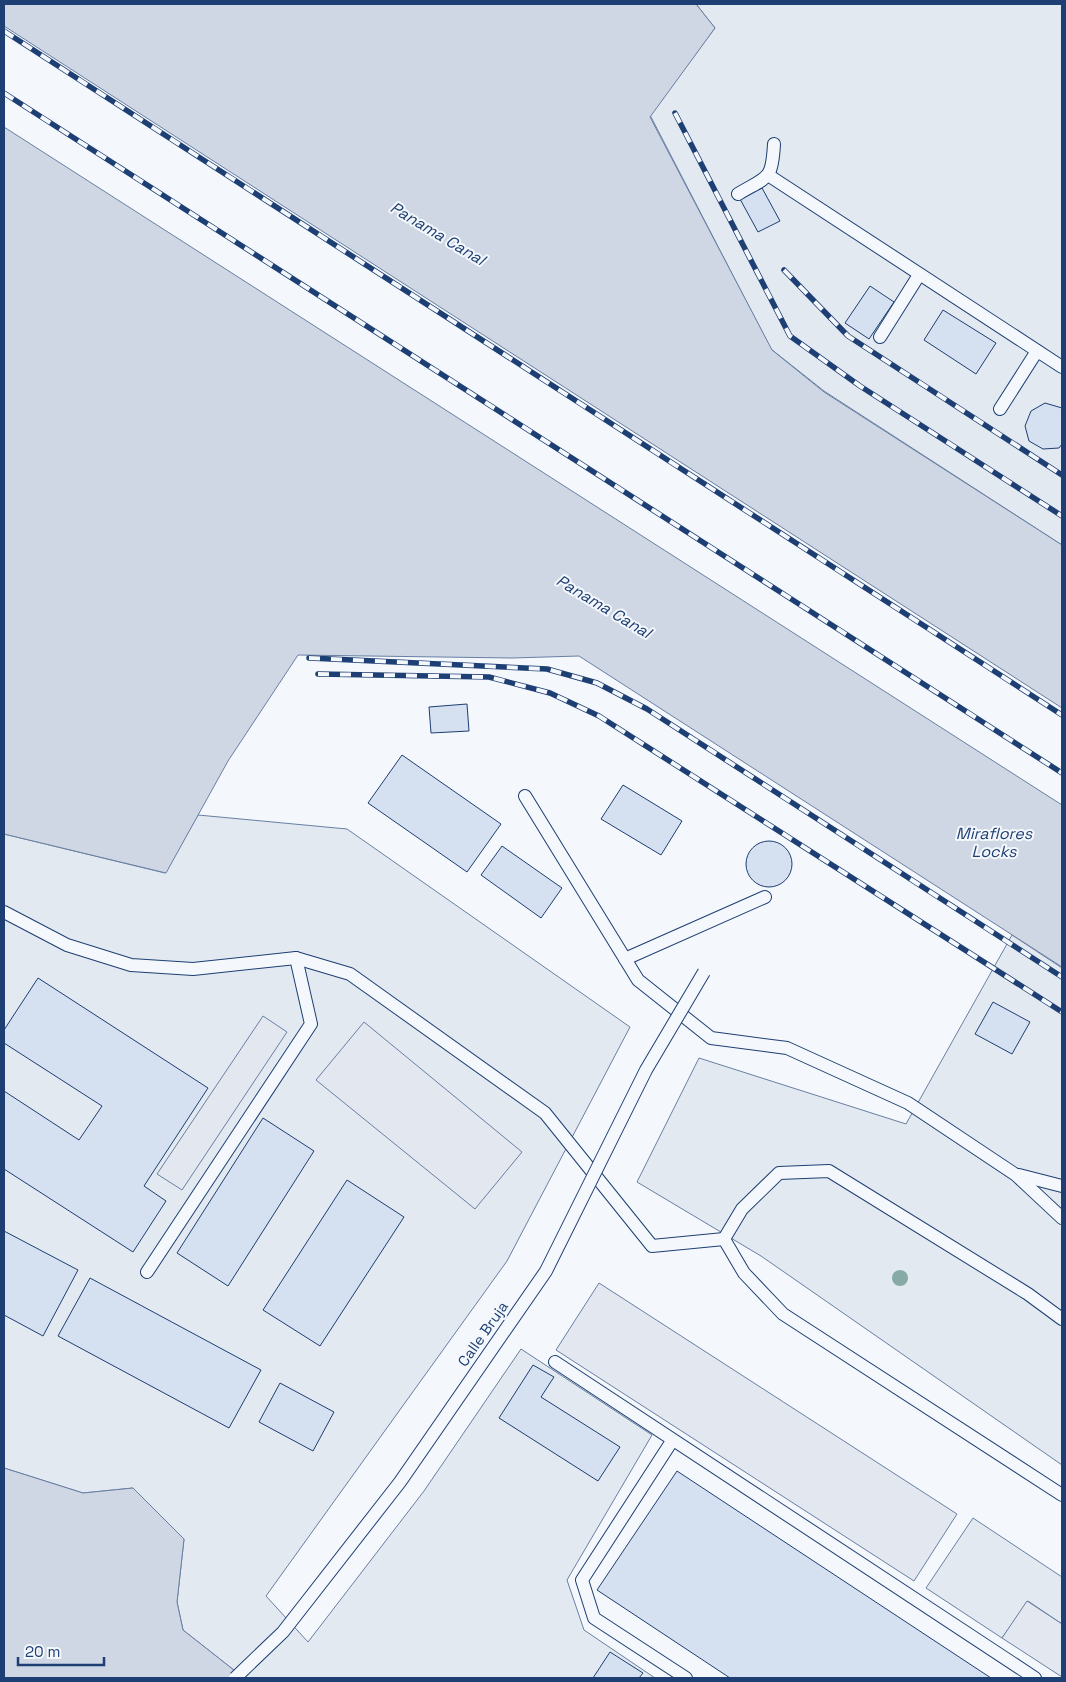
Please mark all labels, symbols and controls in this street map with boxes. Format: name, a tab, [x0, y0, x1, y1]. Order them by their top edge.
water label: Panama Canal	[386, 197, 491, 271]
water label: Panama Canal	[552, 570, 657, 644]
water label: Miraflores Locks	[956, 823, 1033, 862]
street label: Calle Bruja	[453, 1297, 512, 1370]
scale bar	[18, 1634, 104, 1666]
text: 20 m	[25, 1642, 60, 1661]

